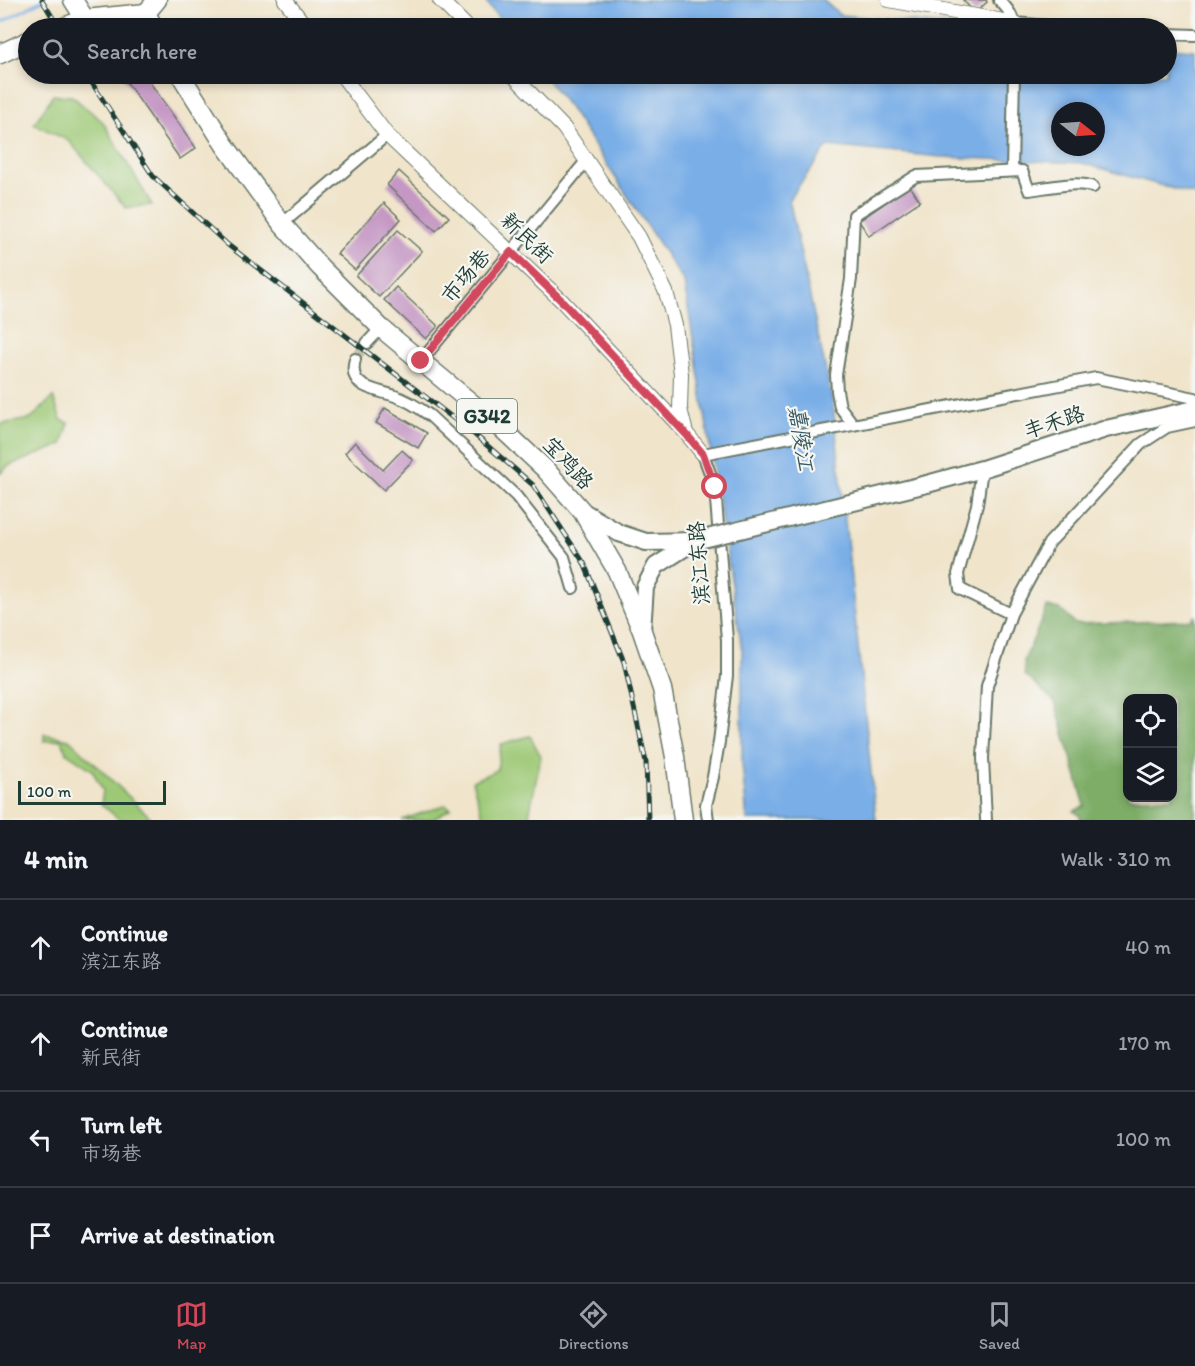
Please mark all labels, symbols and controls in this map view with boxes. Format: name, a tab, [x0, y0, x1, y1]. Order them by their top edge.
search box	[18, 18, 1177, 84]
icon: search	[39, 35, 72, 68]
text: Search here	[87, 38, 197, 65]
north arrow	[1051, 102, 1105, 156]
street label: 新民街	[496, 207, 559, 269]
street label: 市场巷	[436, 244, 495, 308]
route end	[407, 347, 433, 373]
road number: G342	[457, 399, 517, 433]
street label: 丰禾路	[1020, 400, 1088, 443]
water label: 嘉陵江	[783, 403, 820, 474]
street label: 宝鸡路	[538, 431, 599, 494]
route start	[701, 473, 727, 499]
street label: 滨江东路	[683, 520, 714, 606]
map controls	[1123, 694, 1177, 802]
button: locate	[1123, 694, 1177, 748]
button: layers	[1123, 748, 1177, 802]
scale bar	[18, 778, 166, 806]
text: 100 m	[27, 782, 71, 801]
text: 4 min	[24, 843, 88, 875]
text: Walk · 310 m	[1061, 847, 1171, 871]
text: Continue	[81, 920, 168, 947]
icon: ahead	[24, 931, 57, 964]
text: 40 m	[1125, 935, 1171, 959]
text: 滨江东路	[81, 949, 161, 973]
text: Continue	[81, 1016, 168, 1043]
icon: ahead	[24, 1027, 57, 1060]
text: 170 m	[1118, 1031, 1171, 1055]
text: 新民街	[81, 1045, 141, 1069]
text: Turn left	[81, 1112, 162, 1139]
icon: left	[24, 1123, 57, 1156]
text: 100 m	[1116, 1127, 1171, 1151]
text: 市场巷	[81, 1141, 141, 1165]
icon: arrive	[24, 1219, 57, 1252]
text: Arrive at destination	[81, 1222, 275, 1249]
tab: Map	[175, 1298, 208, 1353]
tab: Directions	[558, 1298, 629, 1353]
tab: Saved	[979, 1298, 1020, 1353]

